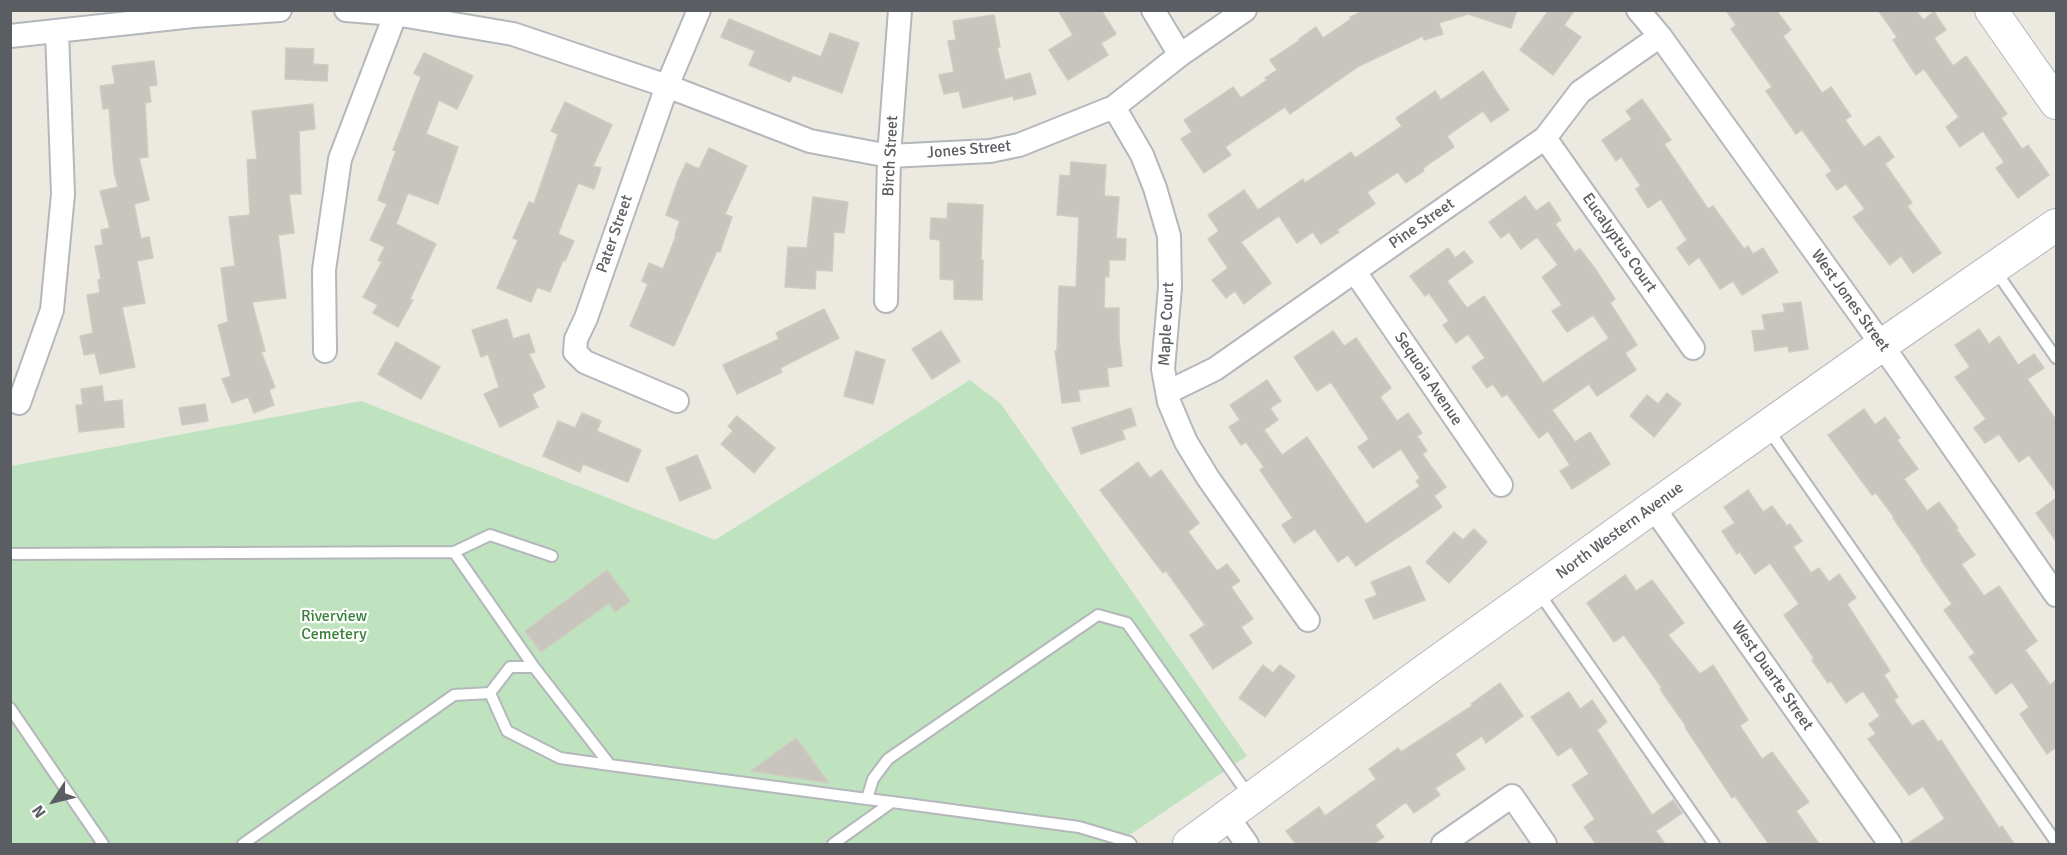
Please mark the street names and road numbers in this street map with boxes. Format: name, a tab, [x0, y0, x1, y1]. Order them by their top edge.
street label: Birch Street	[879, 115, 903, 197]
street label: Jones Street	[926, 137, 1012, 163]
street label: Eucalyptus Court	[1578, 190, 1660, 296]
street label: Pater Street	[593, 192, 637, 276]
street label: Pine Street	[1386, 195, 1458, 253]
street label: West Jones Street	[1807, 246, 1893, 356]
street label: Maple Court	[1155, 282, 1179, 366]
street label: Sequoia Avenue	[1390, 329, 1466, 429]
street label: North Western Avenue	[1553, 478, 1687, 584]
street label: West Duarte Street	[1727, 618, 1817, 734]

